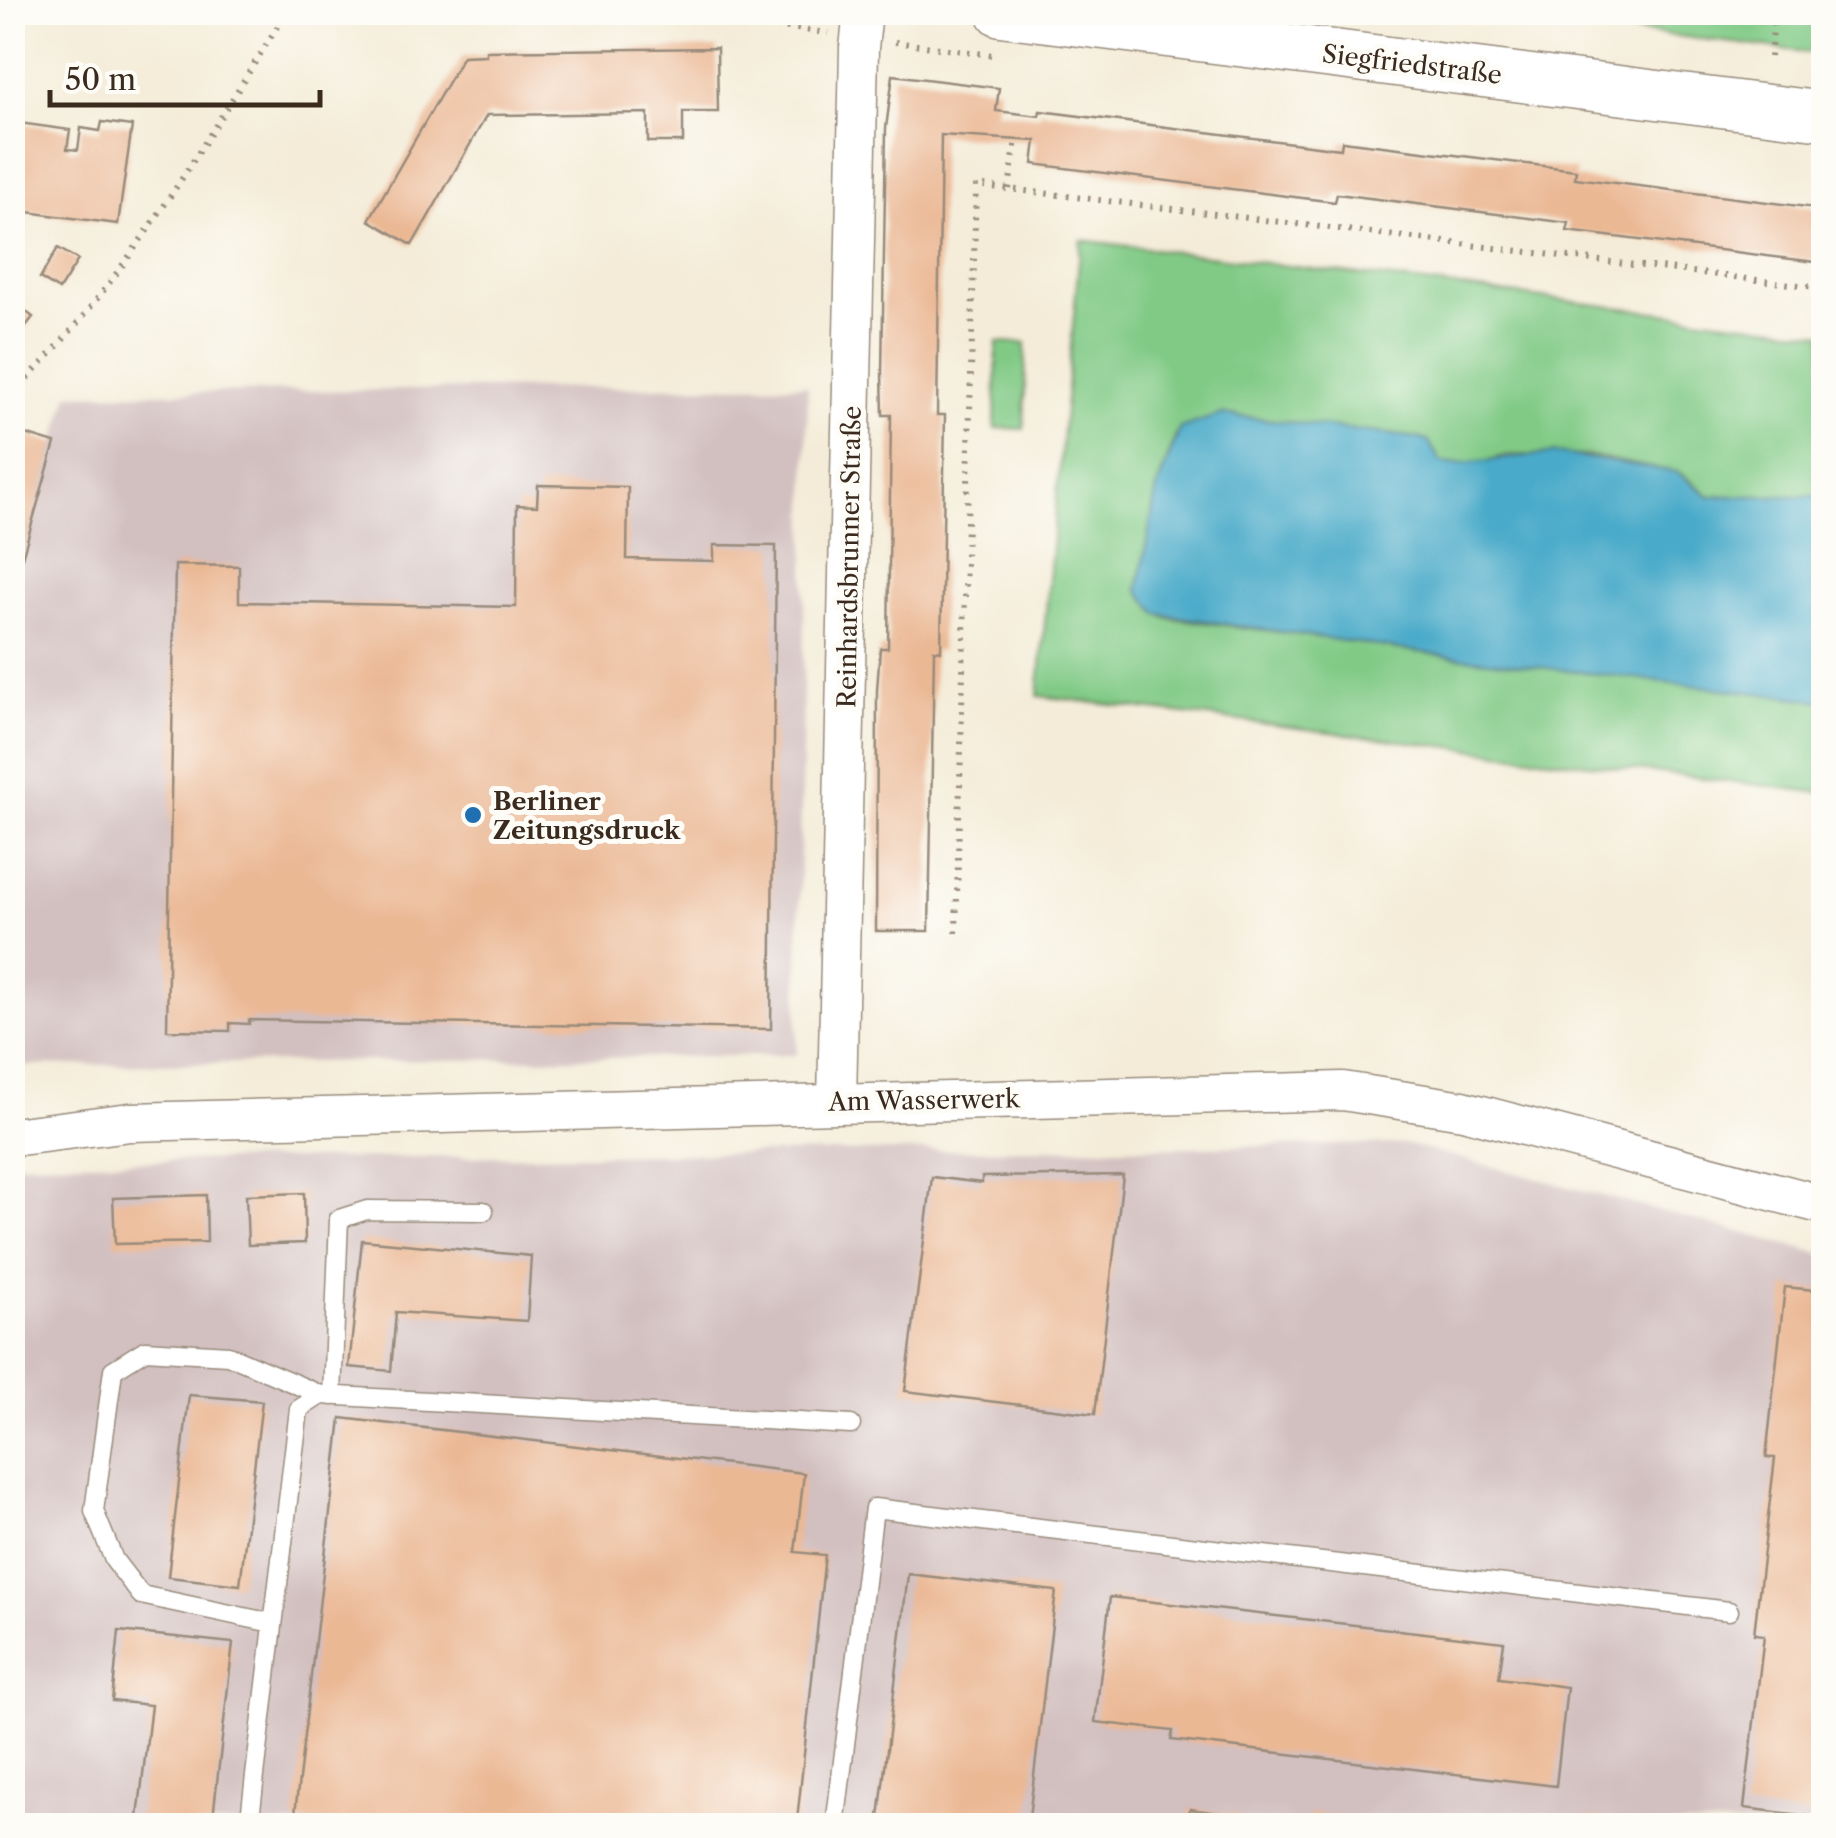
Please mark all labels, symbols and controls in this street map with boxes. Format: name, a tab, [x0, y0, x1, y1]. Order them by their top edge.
street label: Siegfriedstraße	[1320, 38, 1503, 91]
scale bar	[50, 45, 320, 107]
text: 50 m	[65, 61, 136, 98]
street label: Reinhardsbrunner Straße	[831, 406, 868, 708]
place label: Berliner Zeitungsdruck	[493, 786, 681, 846]
marker: Berliner Zeitungsdruck	[462, 804, 484, 826]
street label: Am Wasserwerk	[827, 1083, 1021, 1118]

